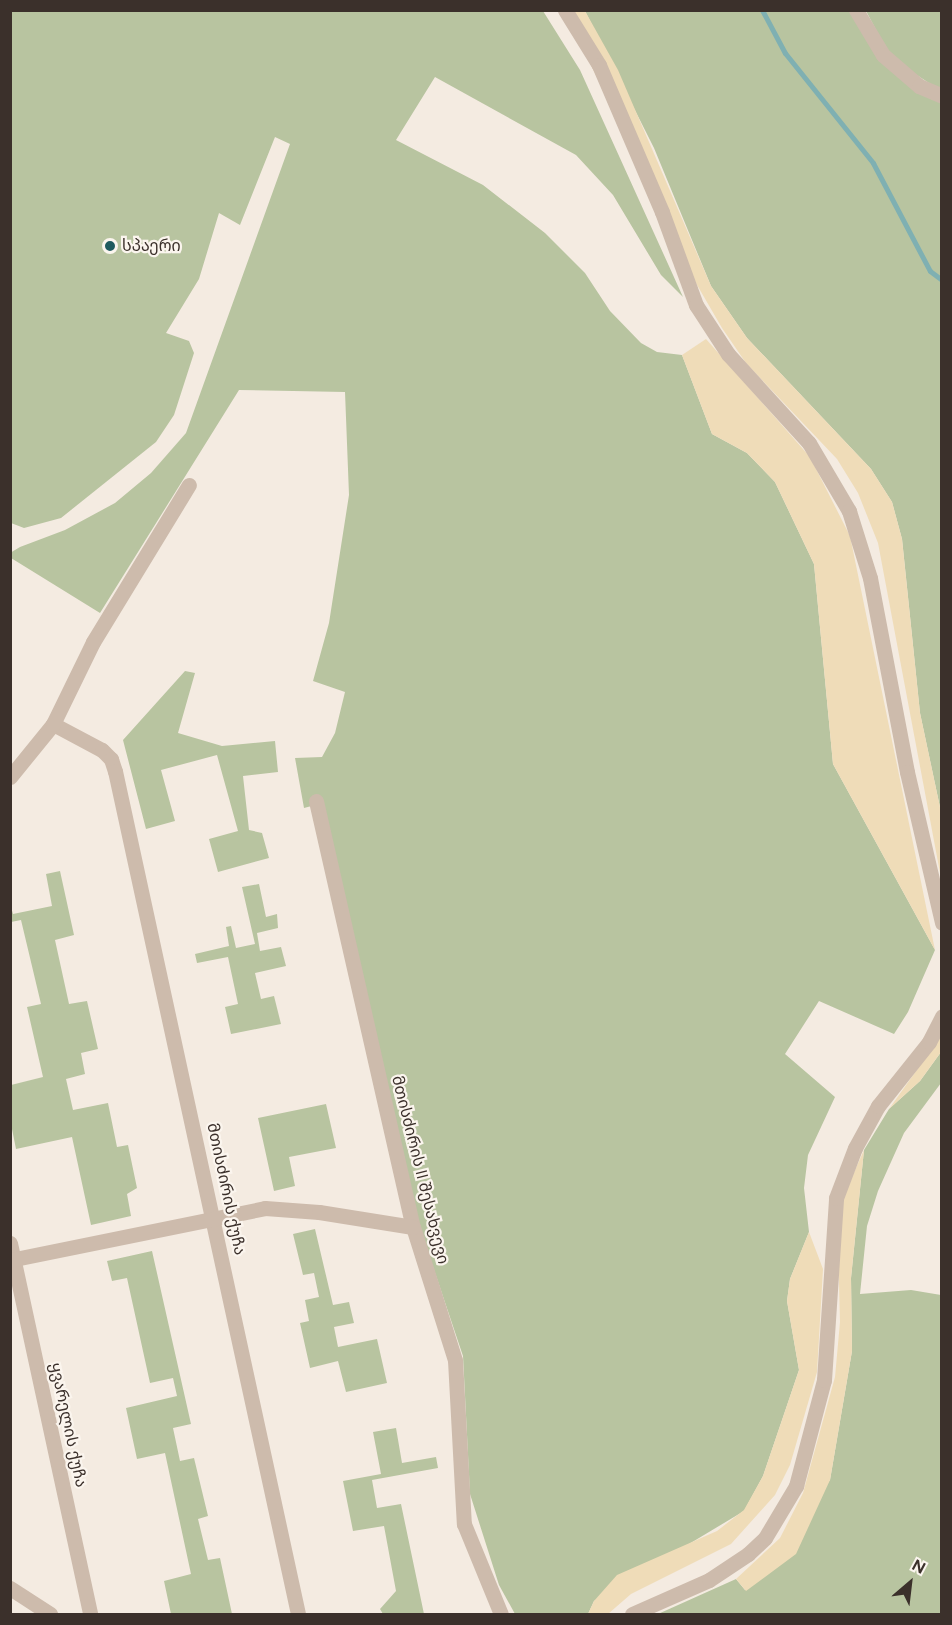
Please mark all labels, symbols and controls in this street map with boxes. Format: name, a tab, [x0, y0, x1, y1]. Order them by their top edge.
place label: სპაერი	[122, 236, 181, 256]
marker: სპაერი	[103, 239, 117, 253]
street label: მთისძირის II შესახვევი	[387, 1074, 453, 1266]
street label: მთისძირის ქუჩა	[203, 1121, 249, 1257]
street label: ყვარელის ქუჩა	[45, 1361, 91, 1489]
north arrow	[880, 1553, 940, 1613]
text: N	[909, 1555, 929, 1578]

